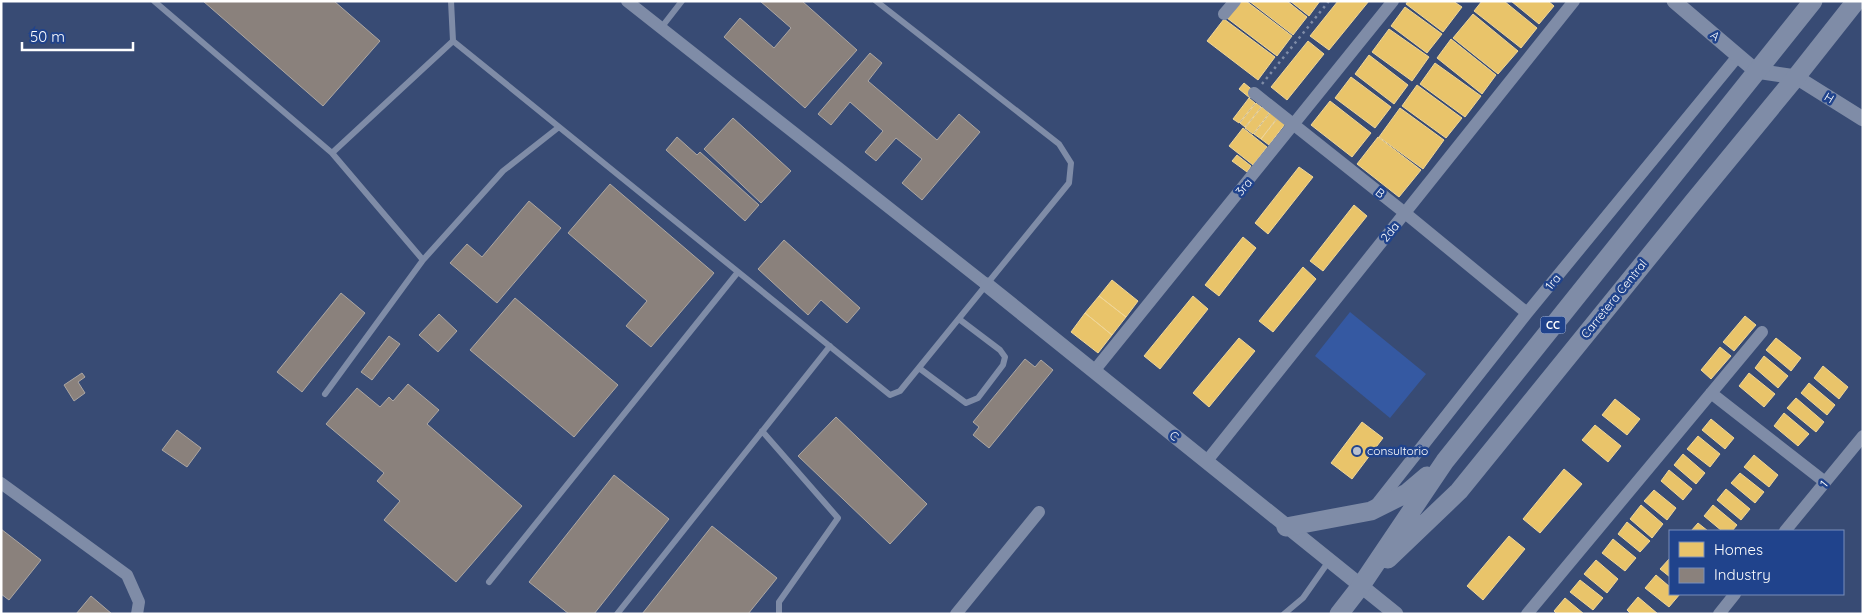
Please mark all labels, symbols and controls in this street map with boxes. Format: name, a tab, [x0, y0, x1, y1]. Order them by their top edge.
scale bar	[22, 20, 134, 52]
text: 50 m	[30, 27, 65, 46]
street label: A	[1708, 27, 1723, 44]
street label: H	[1822, 89, 1837, 106]
street label: 3ra	[1232, 175, 1255, 198]
street label: B	[1373, 184, 1388, 201]
street label: 2da	[1377, 219, 1402, 245]
street label: Carretera Central	[1577, 256, 1650, 341]
street label: 1ra	[1542, 271, 1564, 293]
road number: CC	[1540, 316, 1566, 334]
street label: C	[1167, 427, 1182, 444]
place label: consultorio	[1367, 443, 1428, 458]
marker: consultorio	[1351, 445, 1363, 457]
street label: 1	[1816, 477, 1831, 490]
legend	[1669, 530, 1844, 595]
text: Homes	[1714, 540, 1763, 559]
text: Industry	[1714, 565, 1771, 584]

